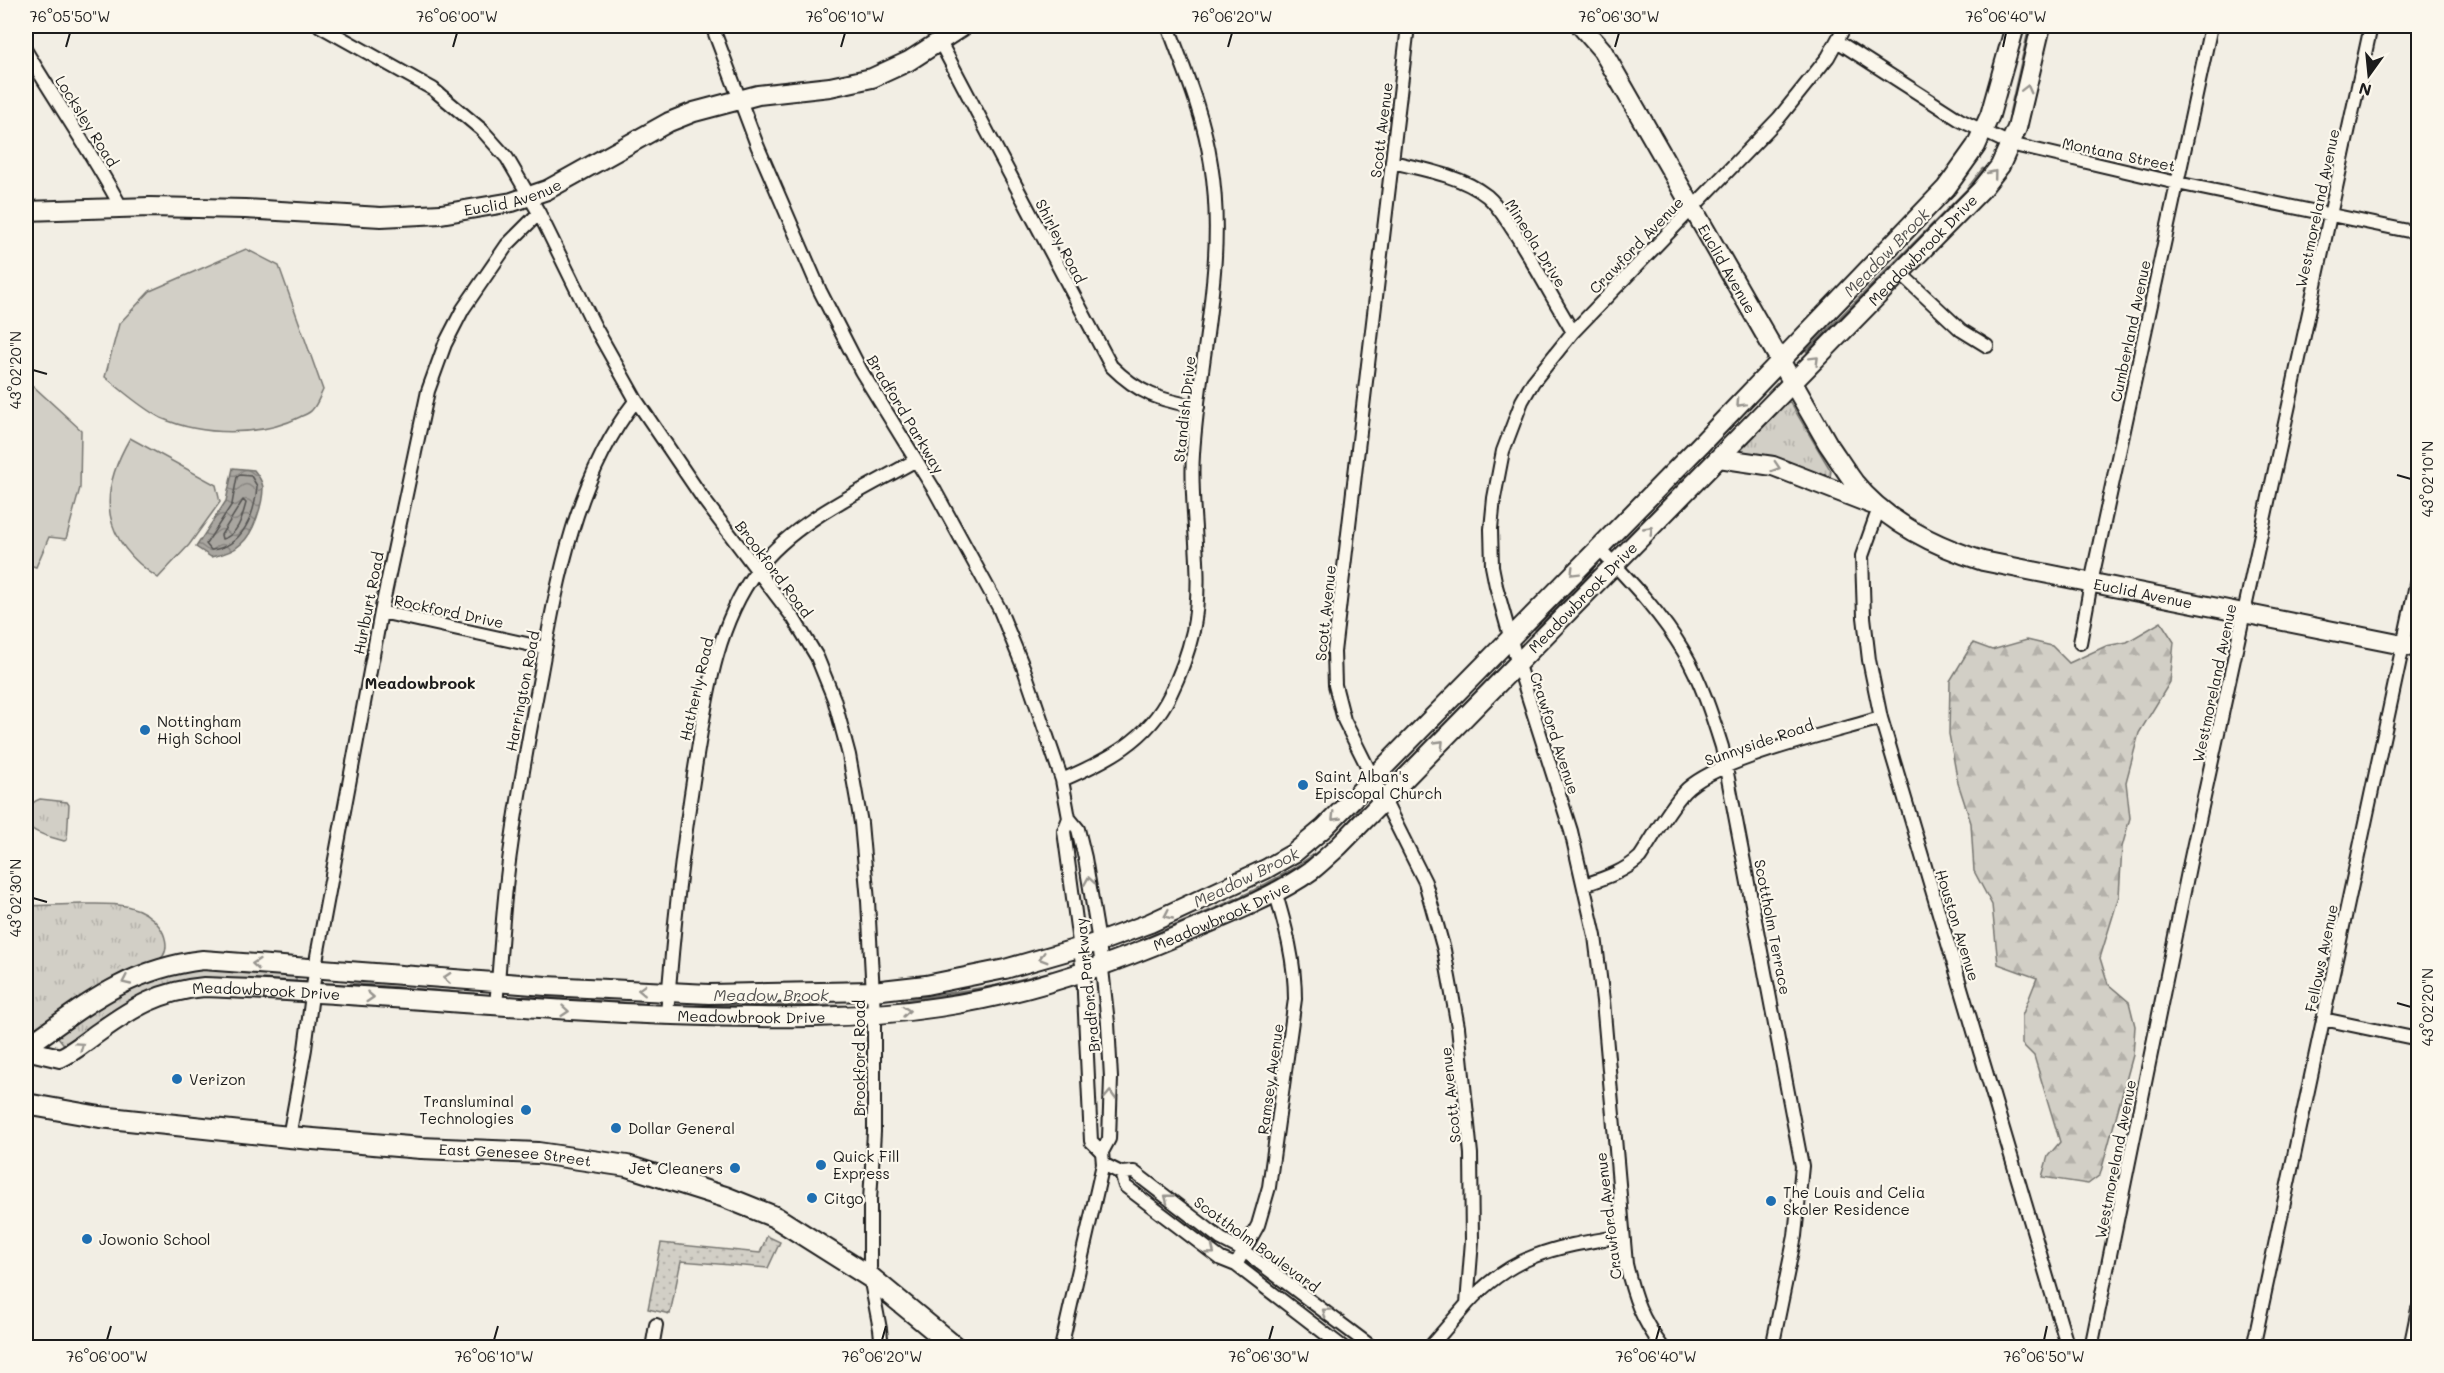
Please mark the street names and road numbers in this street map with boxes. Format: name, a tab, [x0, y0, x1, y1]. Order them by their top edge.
street label: Locksley Road	[51, 72, 123, 170]
street label: Scott Avenue	[1365, 81, 1397, 179]
street label: Westmoreland Avenue	[2290, 127, 2344, 289]
street label: Montana Street	[2061, 132, 2177, 176]
street label: Euclid Avenue	[462, 174, 565, 220]
street label: Meadowbrook Drive	[1863, 190, 1981, 310]
street label: Crawford Avenue	[1584, 192, 1688, 298]
street label: Shirley Road	[1031, 195, 1091, 287]
street label: Mineola Drive	[1501, 195, 1571, 291]
street label: Euclid Avenue	[1694, 220, 1761, 317]
street label: Cumberland Avenue	[2105, 258, 2155, 404]
street label: Bradford Parkway	[863, 351, 949, 477]
street label: Standish Drive	[1168, 355, 1200, 463]
street label: Brookford Road	[731, 516, 817, 622]
street label: Meadowbrook Drive	[1524, 537, 1641, 657]
street label: Hurlburt Road	[348, 550, 388, 656]
street label: Scott Avenue	[1310, 564, 1340, 662]
street label: Euclid Avenue	[2092, 573, 2194, 613]
street label: Rockford Drive	[392, 590, 506, 632]
street label: Westmoreland Avenue	[2187, 602, 2241, 764]
street label: Harrington Road	[500, 629, 544, 753]
street label: Hatherly Road	[674, 635, 718, 743]
street label: Crawford Avenue	[1526, 669, 1584, 797]
street label: Sunnyside Road	[1702, 714, 1816, 770]
street label: Scottholm Terrace	[1750, 858, 1796, 996]
street label: Houston Avenue	[1932, 867, 1984, 983]
street label: Meadowbrook Drive	[1150, 876, 1294, 955]
street label: Fellows Avenue	[2300, 902, 2342, 1014]
street label: Bradford Parkway	[1070, 917, 1104, 1053]
street label: Meadowbrook Drive	[191, 977, 341, 1004]
street label: Brookford Road	[849, 1000, 869, 1116]
street label: Meadowbrook Drive	[677, 1005, 826, 1027]
street label: Ramsey Avenue	[1252, 1022, 1288, 1136]
street label: Scott Avenue	[1435, 1046, 1465, 1144]
street label: Westmoreland Avenue	[2090, 1078, 2140, 1240]
street label: East Genesee Street	[438, 1139, 593, 1171]
street label: Crawford Avenue	[1590, 1151, 1626, 1281]
street label: Scottholm Boulevard	[1190, 1192, 1324, 1296]

